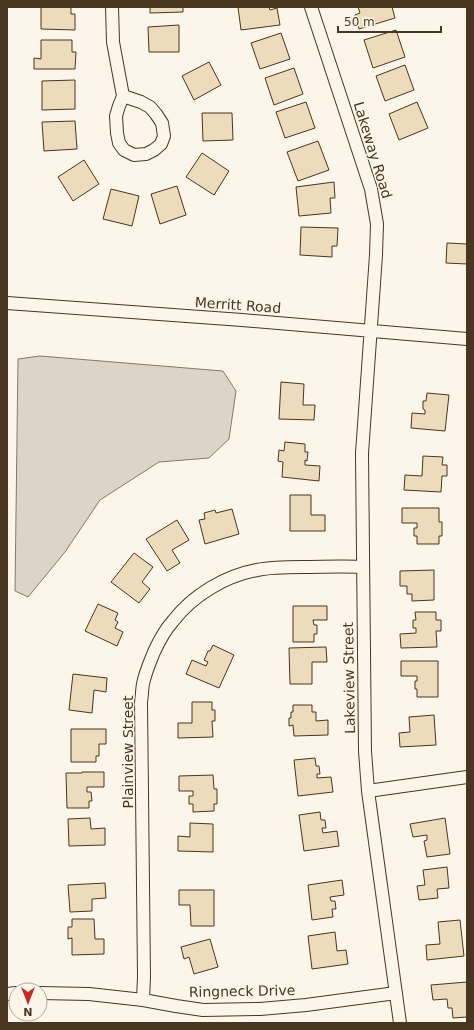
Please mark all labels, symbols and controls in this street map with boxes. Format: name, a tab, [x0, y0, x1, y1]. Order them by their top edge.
scale bar	[338, 8, 441, 34]
text: 50 m	[344, 15, 375, 29]
street label: Lakeway Road	[351, 100, 395, 200]
street label: Merritt Road	[194, 294, 282, 316]
street label: Lakeview Street	[340, 621, 358, 734]
street label: Plainview Street	[120, 695, 136, 808]
north arrow	[8, 982, 48, 1022]
street label: Ringneck Drive	[189, 982, 295, 1000]
text: N	[23, 1005, 33, 1018]

